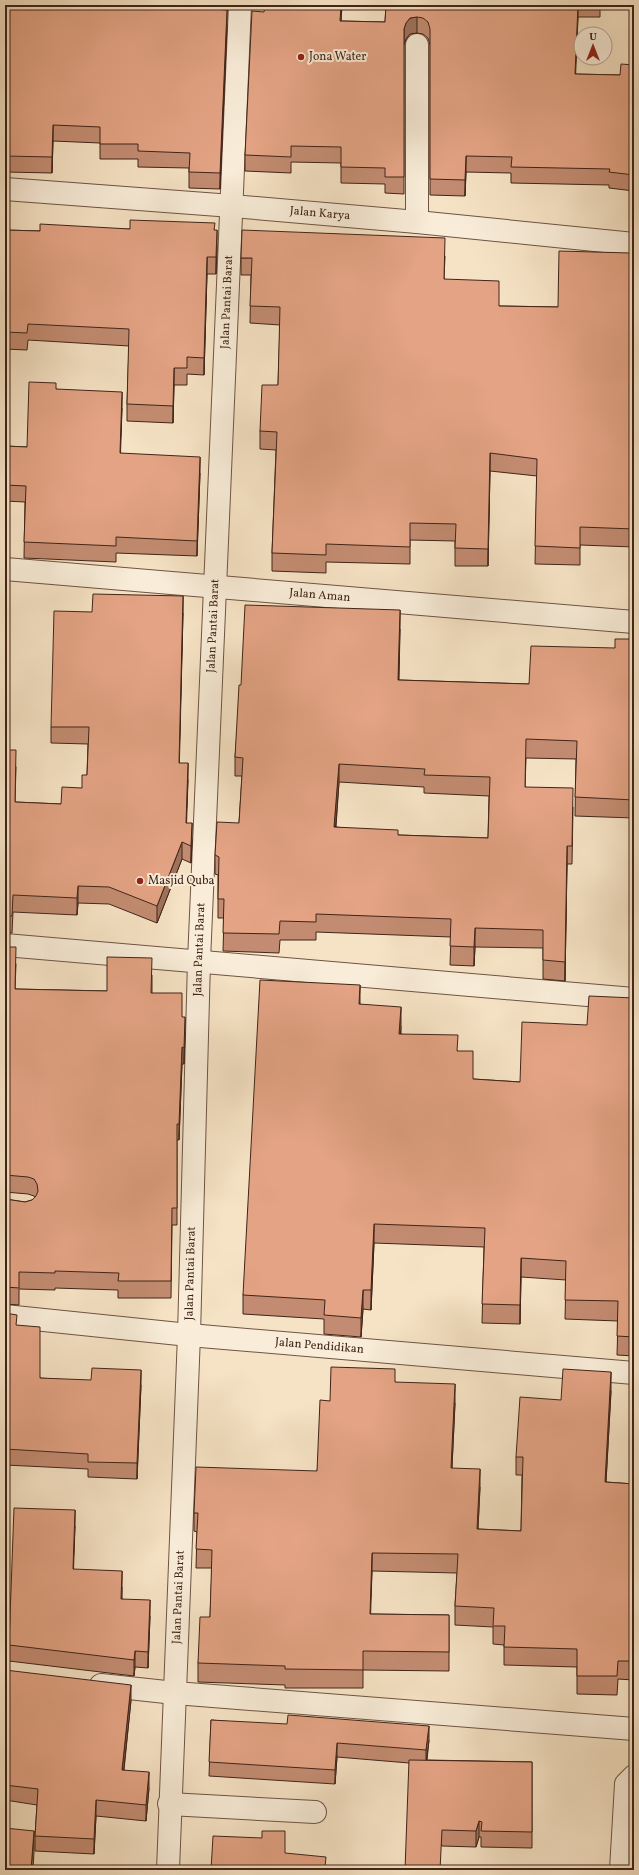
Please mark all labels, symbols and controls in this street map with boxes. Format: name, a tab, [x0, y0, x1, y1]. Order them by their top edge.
north arrow	[573, 26, 613, 66]
text: U	[589, 30, 597, 45]
place label: Jona Water	[309, 49, 366, 65]
marker: Jona Water	[296, 52, 306, 62]
street label: Jalan Karya	[289, 203, 351, 224]
street label: Jalan Pantai Barat	[217, 255, 237, 349]
street label: Jalan Pantai Barat	[203, 579, 223, 673]
street label: Jalan Aman	[289, 585, 351, 606]
place label: Masjid Quba	[148, 873, 215, 889]
marker: Masjid Quba	[135, 876, 145, 886]
street label: Jalan Pantai Barat	[190, 902, 209, 997]
street label: Jalan Pantai Barat	[181, 1226, 200, 1321]
street label: Jalan Pendidikan	[274, 1334, 365, 1358]
street label: Jalan Pantai Barat	[169, 1550, 189, 1644]

